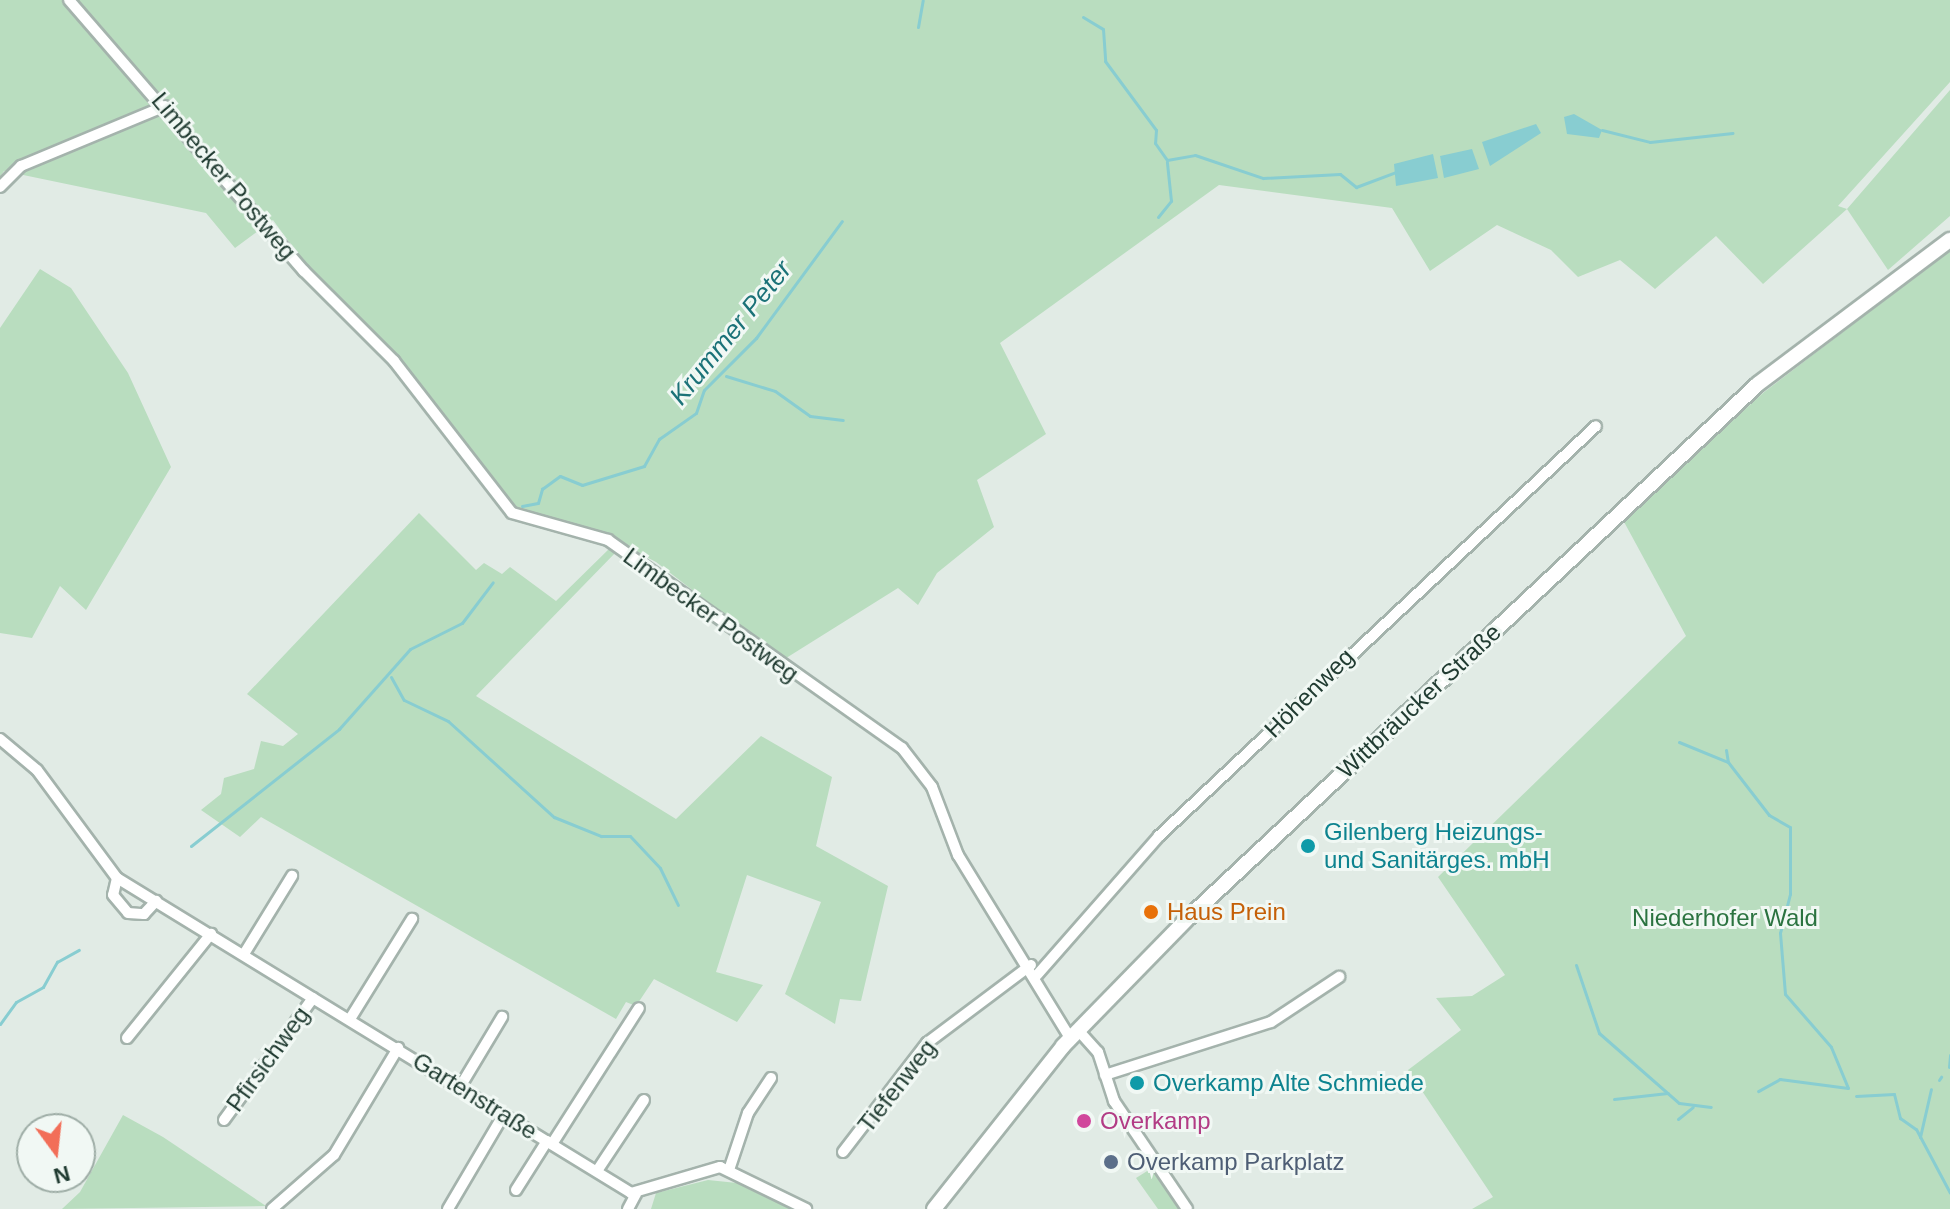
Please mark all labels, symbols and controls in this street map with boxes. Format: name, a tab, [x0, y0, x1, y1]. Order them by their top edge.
street label: Limbecker Postweg	[146, 87, 302, 265]
water label: Krummer Peter	[663, 255, 799, 411]
street label: Limbecker Postweg	[618, 542, 804, 688]
street label: Wittbräucker Straße	[1331, 618, 1507, 784]
street label: Höhenweg	[1258, 642, 1360, 744]
place label: Gilenberg Heizungs- und Sanitärges. mbH	[1324, 818, 1549, 874]
marker: Gilenberg Heizungs- und Sanitärges. mbH	[1299, 837, 1317, 855]
place label: Haus Prein	[1167, 898, 1286, 926]
marker: Haus Prein	[1142, 903, 1160, 921]
park label: Niederhofer Wald	[1632, 904, 1818, 932]
street label: Pfirsichweg	[220, 1001, 316, 1117]
street label: Tiefenweg	[852, 1034, 942, 1138]
street label: Gartenstraße	[407, 1046, 543, 1146]
place label: Overkamp Alte Schmiede	[1153, 1069, 1425, 1097]
marker: Overkamp Alte Schmiede	[1128, 1074, 1146, 1092]
place label: Overkamp	[1100, 1107, 1211, 1135]
marker: Overkamp	[1075, 1112, 1093, 1130]
north arrow	[16, 1113, 96, 1193]
place label: Overkamp Parkplatz	[1127, 1148, 1344, 1176]
marker: Overkamp Parkplatz	[1102, 1153, 1120, 1171]
text: N	[51, 1161, 73, 1189]

